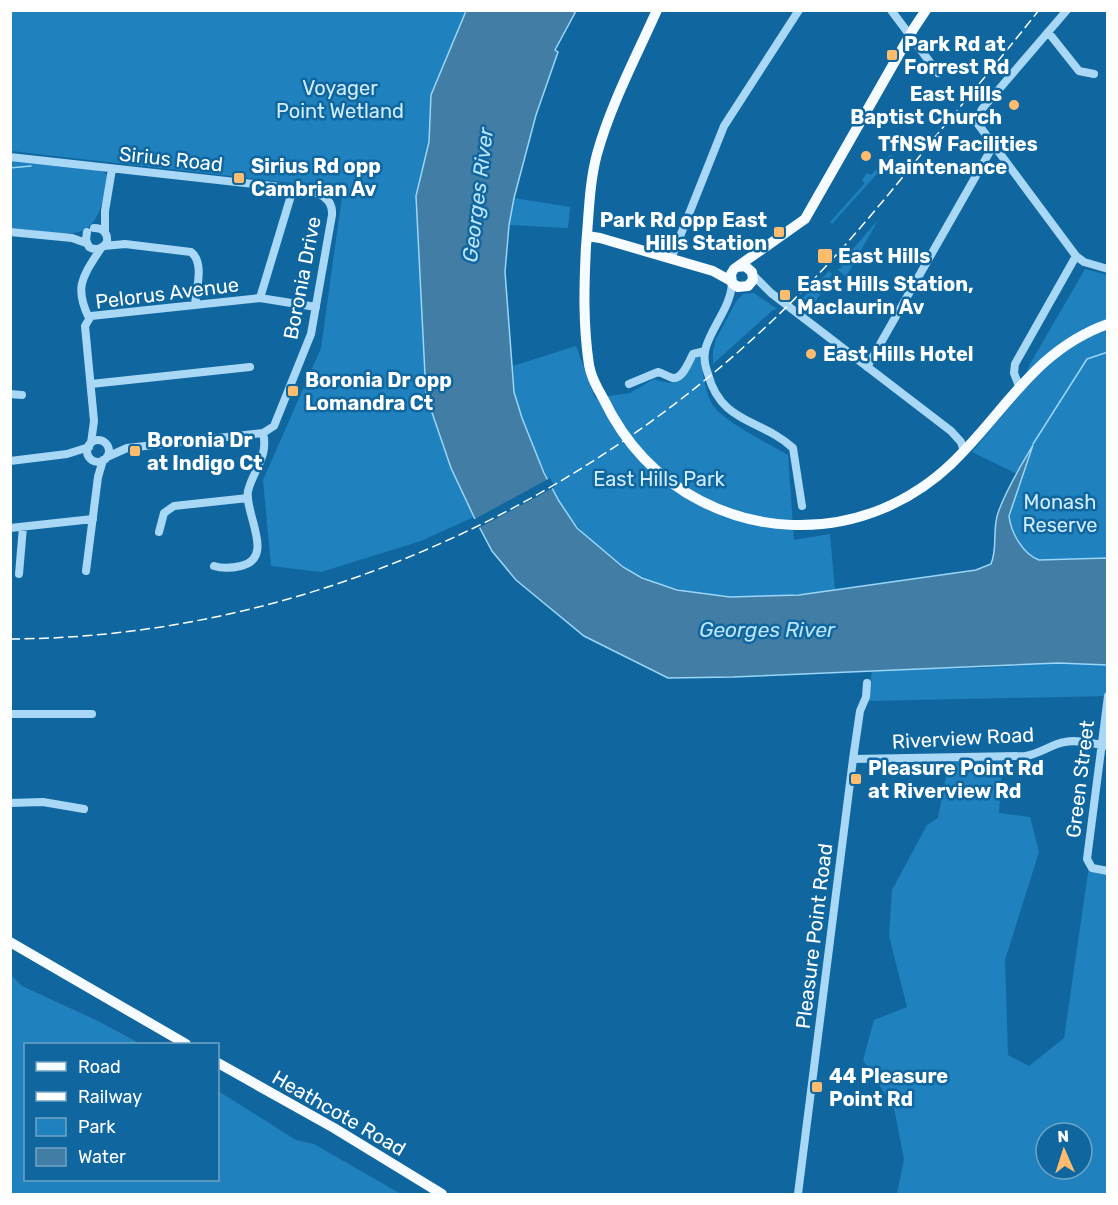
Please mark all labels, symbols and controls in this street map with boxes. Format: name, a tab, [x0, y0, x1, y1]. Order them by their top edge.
place label: Park Rd at Forrest Rd	[904, 32, 1009, 79]
marker: Park Rd at Forrest Rd	[885, 48, 899, 62]
park label: Voyager Point Wetland	[276, 76, 404, 123]
place label: East Hills Baptist Church	[850, 82, 1002, 129]
marker: East Hills Baptist Church	[1007, 98, 1021, 112]
water label: Georges River	[457, 125, 498, 264]
place label: TfNSW Facilities Maintenance	[878, 132, 1038, 179]
street label: Sirius Road	[118, 142, 224, 176]
marker: TfNSW Facilities Maintenance	[859, 149, 873, 163]
place label: Sirius Rd opp Cambrian Av	[251, 154, 381, 201]
marker: Sirius Rd opp Cambrian Av	[232, 171, 246, 185]
place label: Park Rd opp East Hills Station	[600, 208, 767, 255]
street label: Boronia Drive	[278, 214, 326, 342]
marker: Park Rd opp East Hills Station	[772, 225, 786, 239]
place label: East Hills	[838, 244, 930, 268]
marker: East Hills	[816, 247, 834, 265]
street label: Pelorus Avenue	[94, 272, 240, 314]
place label: East Hills Station, Maclaurin Av	[797, 272, 974, 319]
marker: East Hills Station, Maclaurin Av	[778, 288, 792, 302]
place label: East Hills Hotel	[823, 342, 974, 366]
marker: East Hills Hotel	[804, 347, 818, 361]
place label: Boronia Dr opp Lomandra Ct	[305, 368, 452, 415]
marker: Boronia Dr opp Lomandra Ct	[286, 384, 300, 398]
place label: Boronia Dr at Indigo Ct	[147, 428, 263, 475]
marker: Boronia Dr at Indigo Ct	[128, 444, 142, 458]
park label: East Hills Park	[593, 467, 725, 491]
park label: Monash Reserve	[1022, 490, 1098, 537]
water label: Georges River	[699, 617, 836, 642]
street label: Green Street	[1061, 719, 1099, 839]
street label: Riverview Road	[891, 722, 1035, 754]
place label: Pleasure Point Rd at Riverview Rd	[868, 756, 1044, 803]
marker: Pleasure Point Rd at Riverview Rd	[849, 772, 863, 786]
street label: Pleasure Point Road	[791, 842, 837, 1030]
legend	[24, 1043, 219, 1181]
text: Road	[78, 1056, 121, 1078]
place label: 44 Pleasure Point Rd	[829, 1064, 948, 1111]
street label: Heathcote Road	[268, 1065, 410, 1161]
marker: 44 Pleasure Point Rd	[810, 1080, 824, 1094]
text: Railway	[78, 1086, 142, 1108]
text: Park	[78, 1116, 116, 1138]
north arrow	[1034, 1121, 1094, 1181]
text: N	[1057, 1127, 1069, 1146]
text: Water	[78, 1146, 126, 1168]

